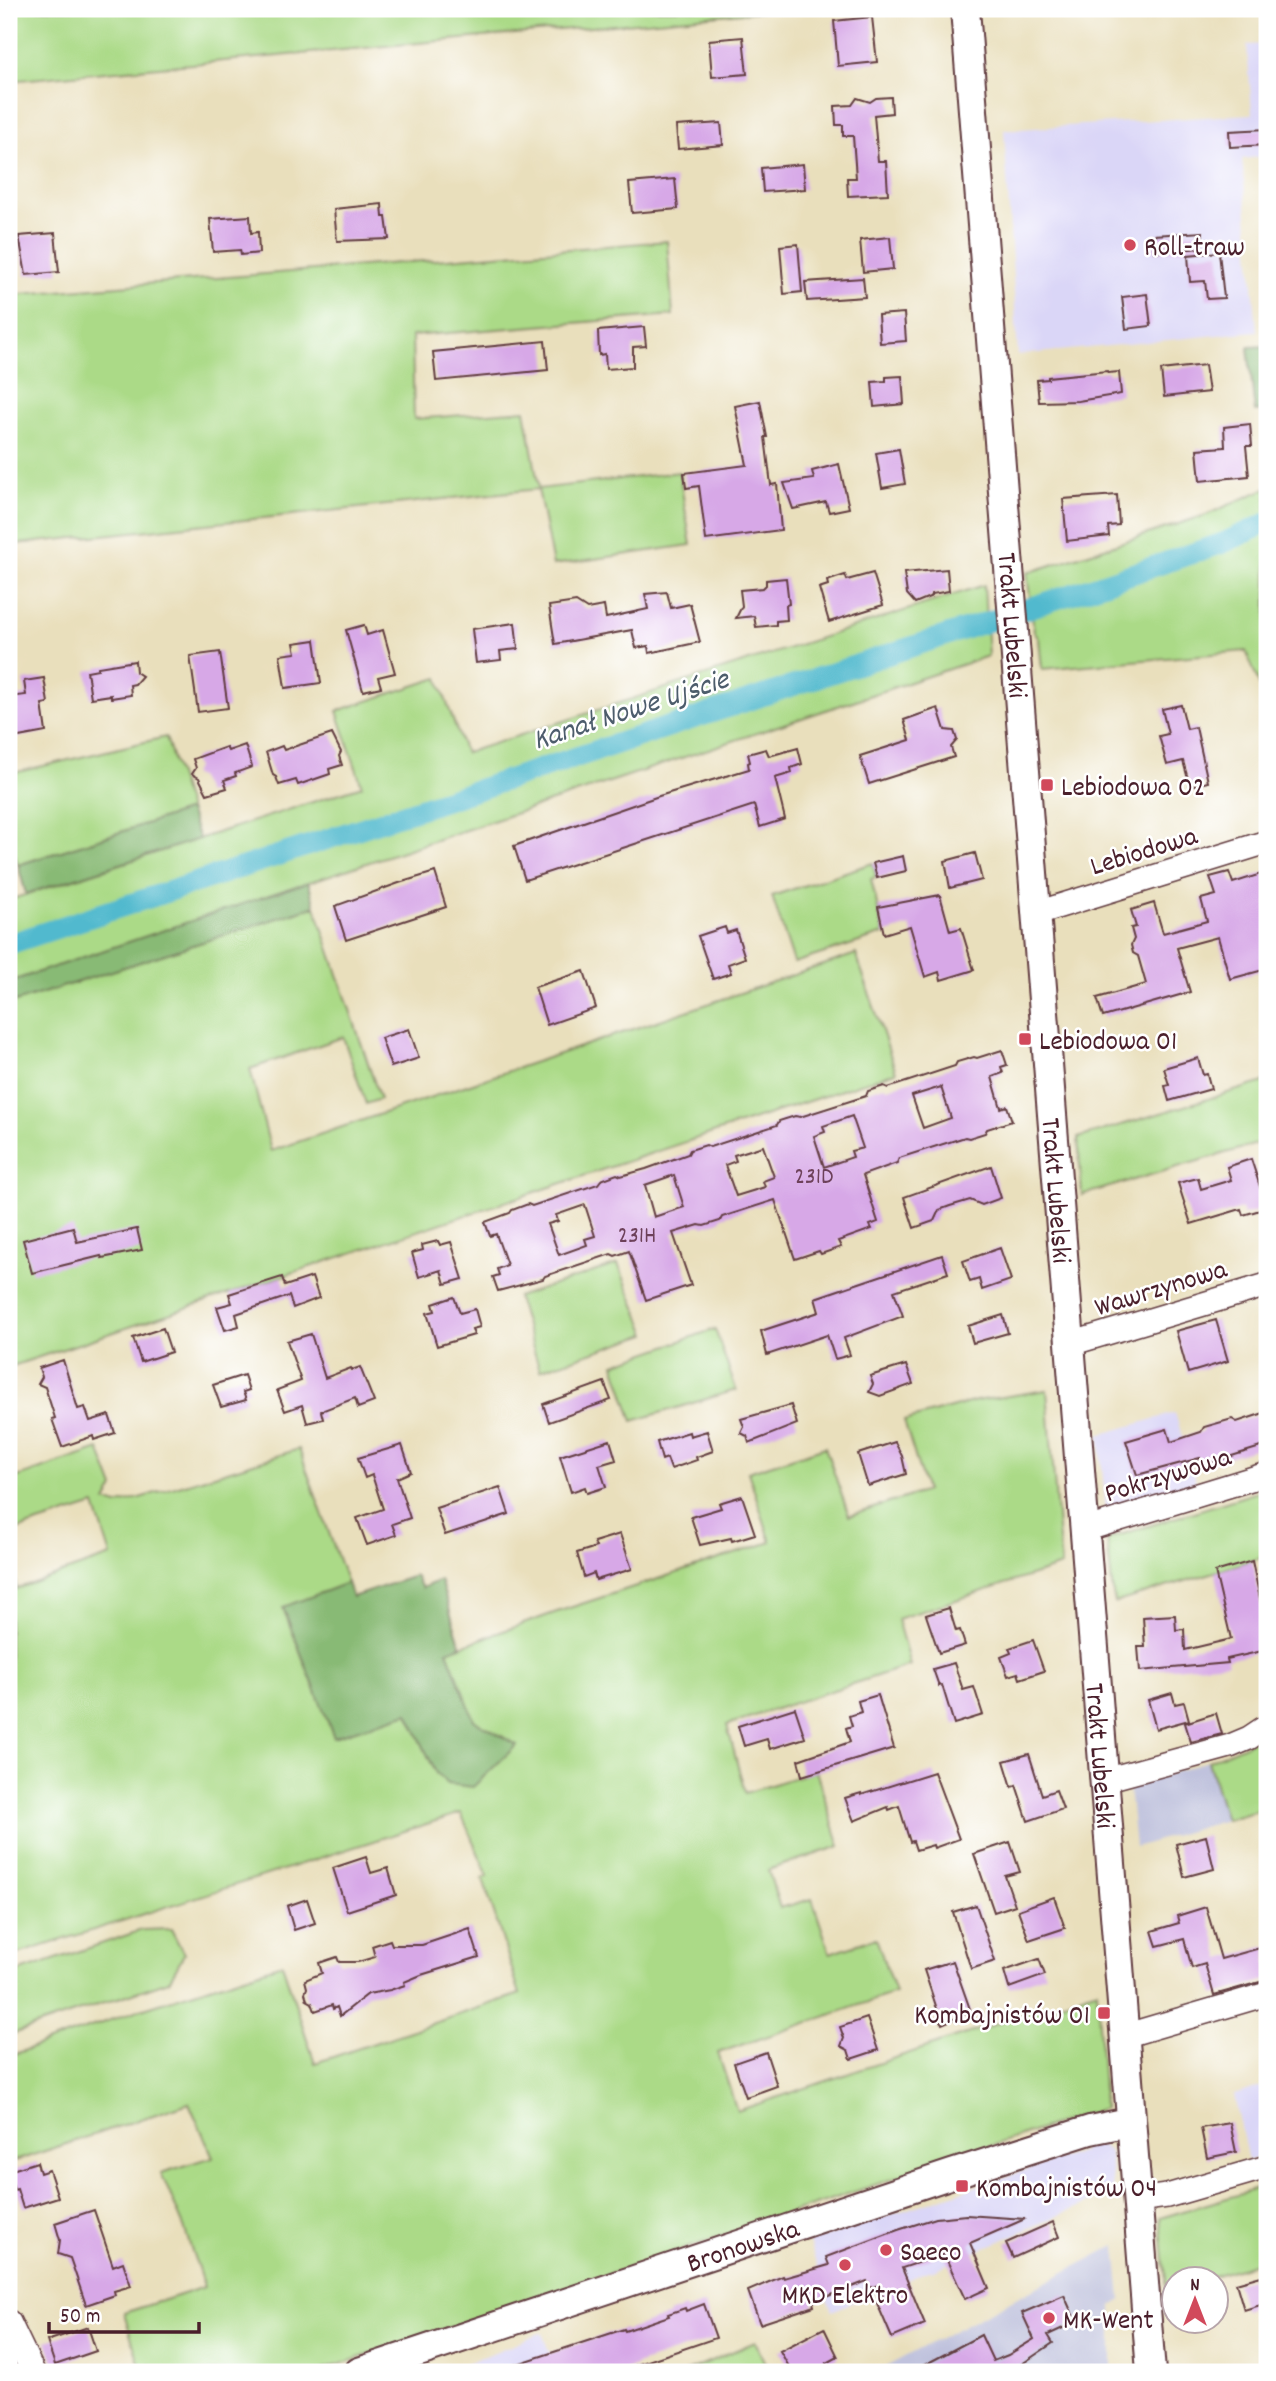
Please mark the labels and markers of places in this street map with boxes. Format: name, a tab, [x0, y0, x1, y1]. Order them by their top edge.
place label: Roll-traw	[1144, 230, 1245, 270]
marker: Roll-traw	[1122, 237, 1138, 253]
place label: Lebiodowa 02	[1061, 770, 1205, 810]
marker: Lebiodowa 02	[1039, 777, 1055, 793]
place label: Lebiodowa 01	[1039, 1024, 1177, 1064]
marker: Lebiodowa 01	[1017, 1031, 1033, 1047]
place label: Kombajnistów 01	[914, 1998, 1090, 2038]
marker: Kombajnistów 01	[1096, 2005, 1112, 2021]
place label: Kombajnistów 04	[976, 2171, 1157, 2211]
marker: Kombajnistów 04	[954, 2178, 970, 2194]
place label: Saeco	[900, 2235, 962, 2275]
marker: Saeco	[878, 2242, 894, 2258]
marker: MKD Elektro	[837, 2257, 853, 2273]
place label: MKD Elektro	[782, 2278, 908, 2318]
place label: MK-Went	[1063, 2303, 1154, 2343]
marker: MK-Went	[1041, 2310, 1057, 2326]

